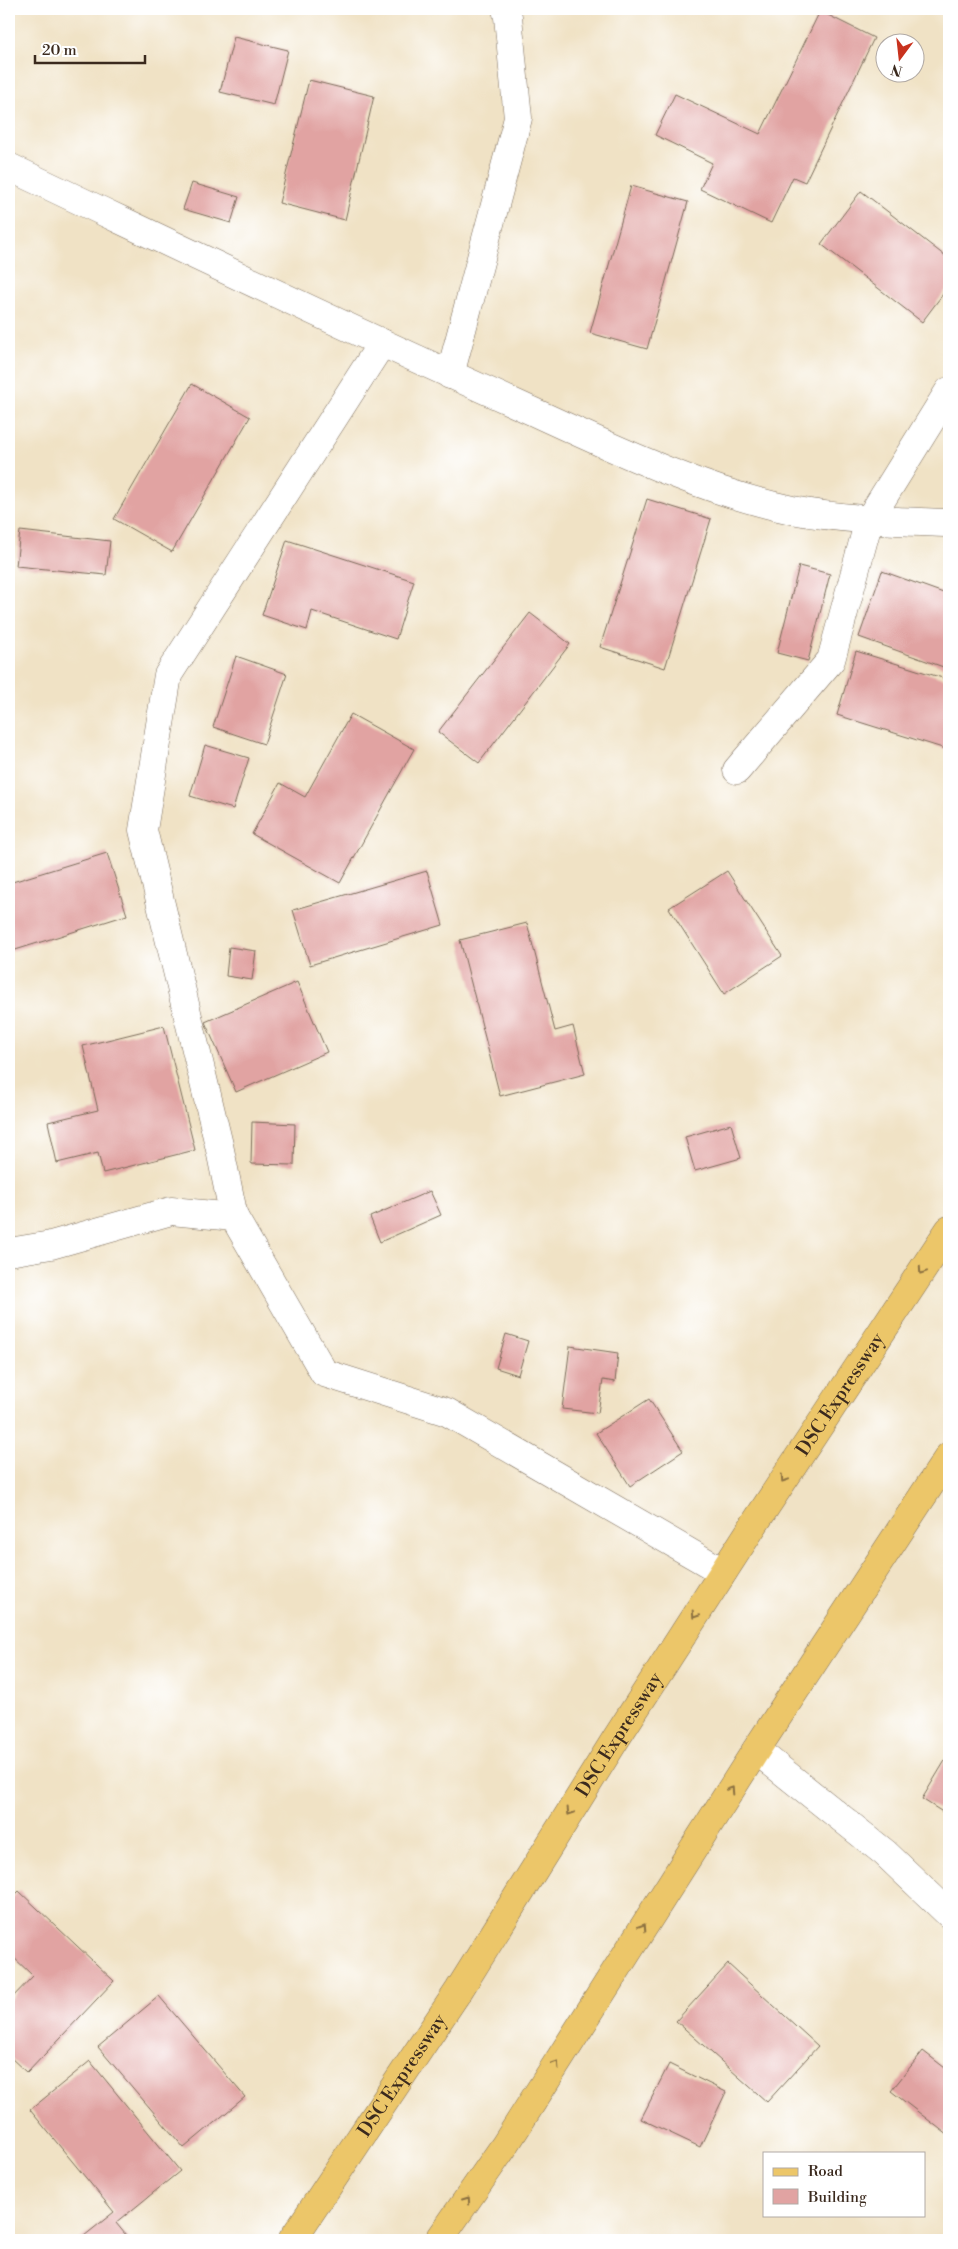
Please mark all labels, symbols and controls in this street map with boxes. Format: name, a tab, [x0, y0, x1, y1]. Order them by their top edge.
scale bar	[35, 32, 145, 64]
north arrow	[876, 32, 926, 82]
text: 20 m	[42, 41, 77, 60]
text: N	[889, 59, 905, 80]
one-way arrow	[919, 1265, 928, 1275]
street label: DSC Expressway	[791, 1327, 890, 1460]
one-way arrow	[781, 1474, 790, 1483]
one-way arrow	[692, 1610, 701, 1619]
street label: DSC Expressway	[571, 1667, 668, 1801]
one-way arrow	[724, 1787, 734, 1796]
one-way arrow	[567, 1806, 577, 1815]
one-way arrow	[637, 1923, 646, 1933]
street label: DSC Expressway	[352, 2009, 452, 2141]
one-way arrow	[549, 2061, 559, 2070]
legend	[763, 2152, 926, 2216]
text: Road	[808, 2162, 843, 2181]
text: Building	[807, 2188, 867, 2207]
one-way arrow	[461, 2196, 470, 2206]

